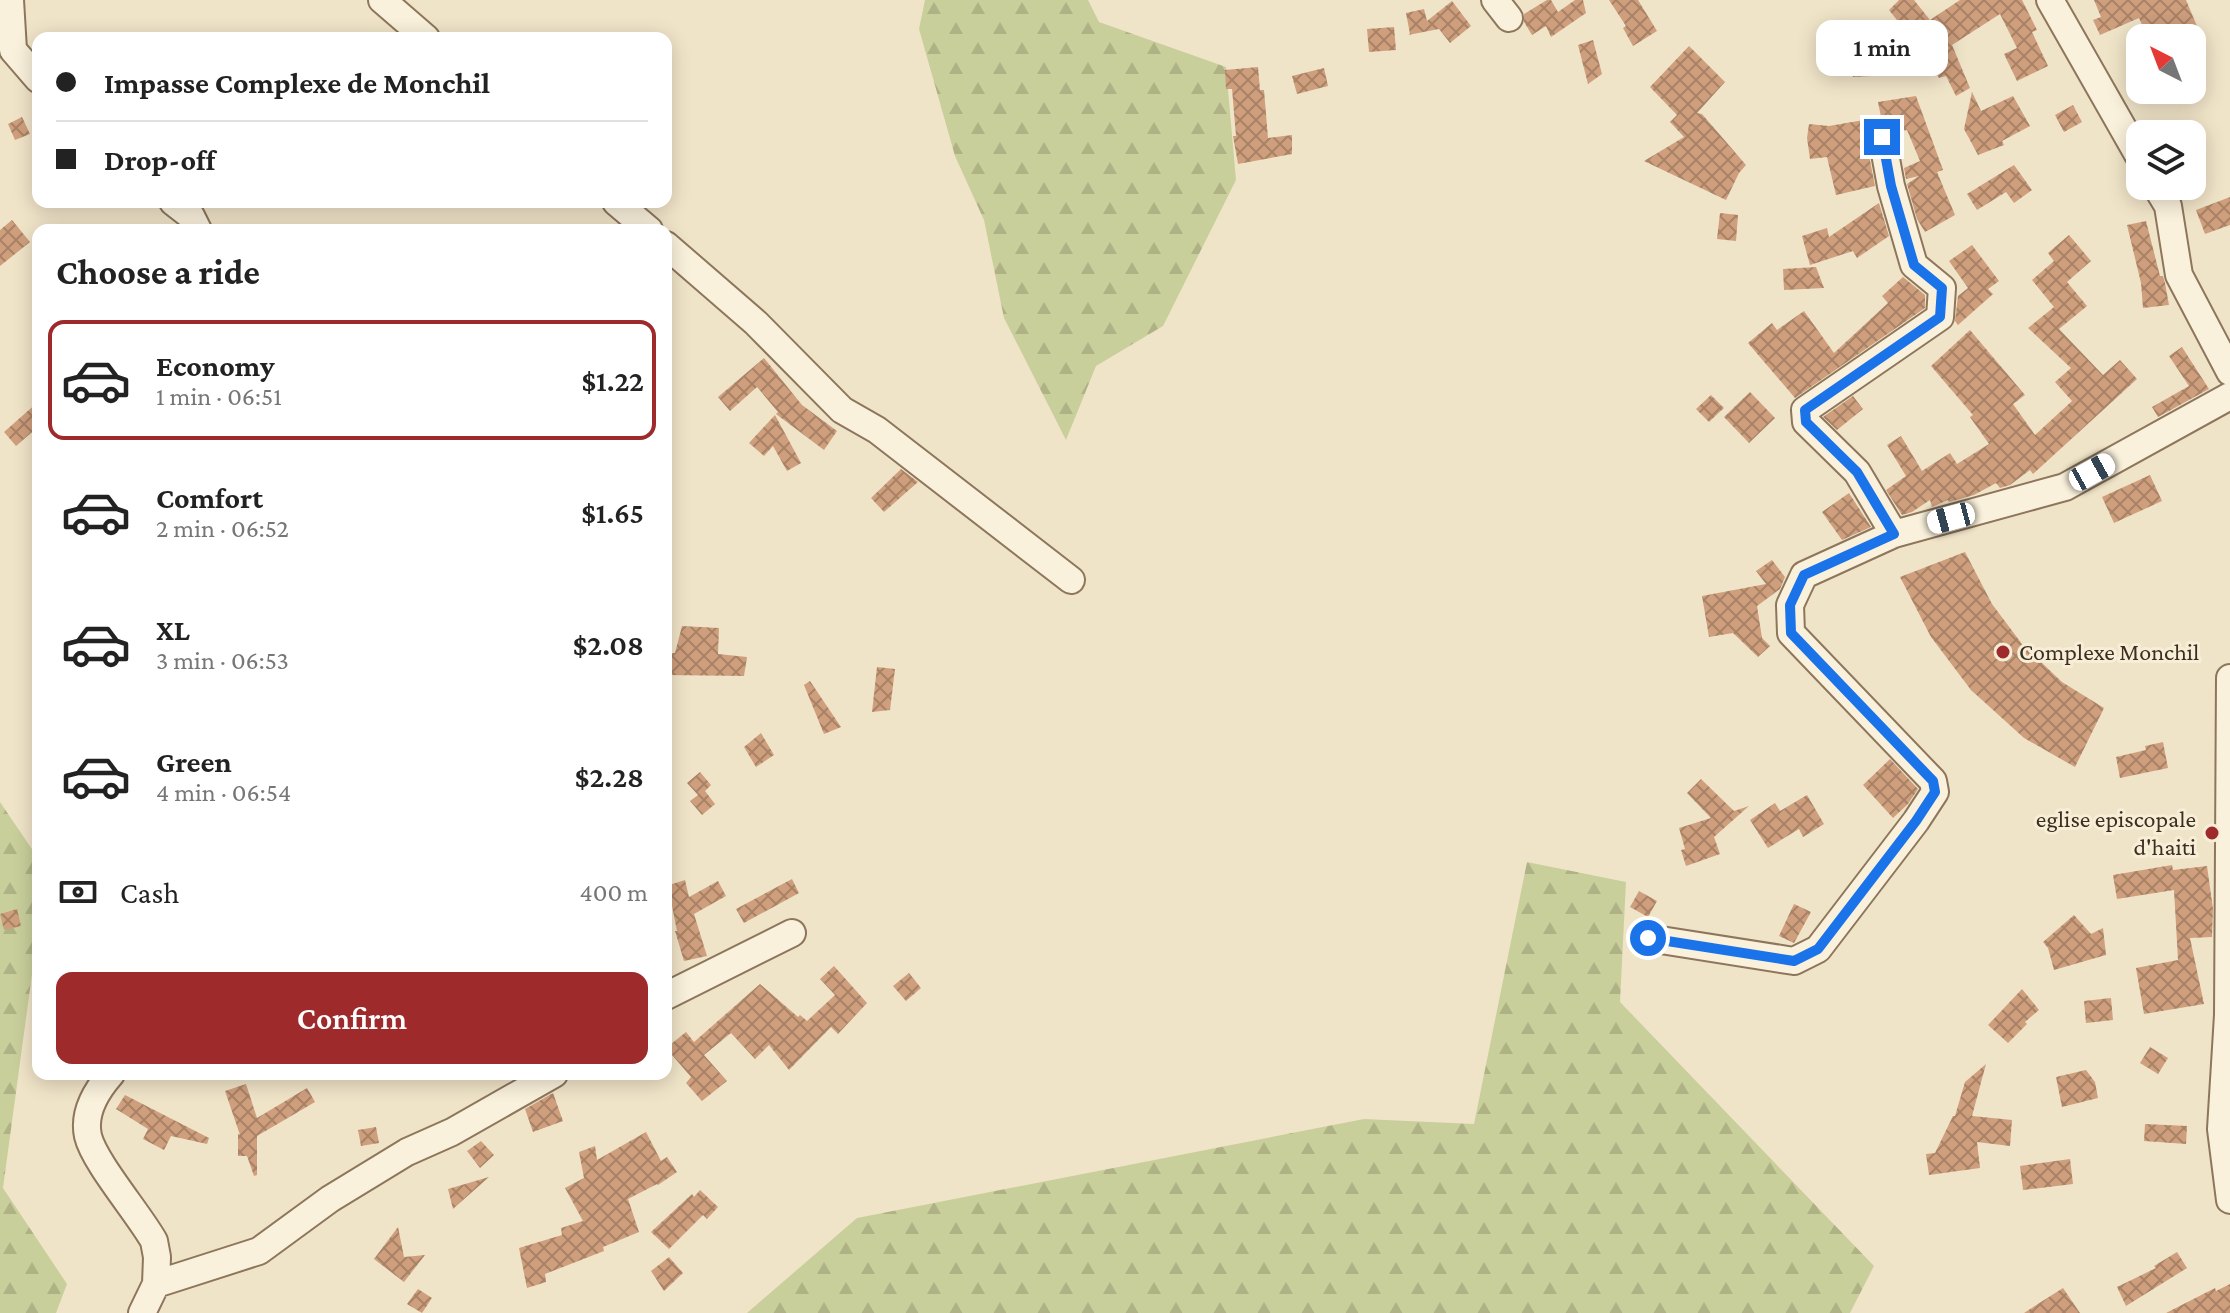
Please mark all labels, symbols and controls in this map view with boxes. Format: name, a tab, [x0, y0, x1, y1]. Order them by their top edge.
callout: 1 min	[1816, 21, 1948, 77]
north arrow	[2126, 24, 2206, 104]
map controls	[2126, 24, 2206, 200]
text: 1 min	[1853, 33, 1911, 62]
text: Impasse Complexe de Monchil	[104, 66, 490, 99]
route end	[1864, 119, 1900, 155]
button: layers	[2126, 120, 2206, 200]
text: Drop-off	[104, 143, 215, 176]
text: Choose a ride	[56, 252, 260, 292]
icon: car	[60, 344, 132, 416]
text: Economy	[156, 349, 275, 382]
text: $1.22	[581, 364, 644, 397]
text: 1 min · 06:51	[156, 382, 282, 411]
car	[2065, 450, 2119, 494]
icon: car	[60, 476, 132, 548]
text: Comfort	[156, 481, 263, 514]
text: $1.65	[581, 496, 644, 529]
car	[1925, 500, 1977, 536]
text: 2 min · 06:52	[156, 514, 289, 543]
icon: car	[60, 608, 132, 680]
text: XL	[156, 613, 190, 646]
text: $2.08	[573, 628, 644, 661]
place label: Complexe Monchil	[2019, 638, 2199, 665]
marker: Complexe Monchil	[1994, 643, 2012, 661]
text: 3 min · 06:53	[156, 646, 289, 675]
icon: car	[60, 740, 132, 812]
text: Green	[156, 745, 232, 778]
text: $2.28	[575, 760, 644, 793]
text: 4 min · 06:54	[156, 778, 291, 807]
place label: eglise episcopale d'haiti	[2036, 805, 2196, 860]
marker: eglise episcopale d'haiti	[2203, 824, 2221, 842]
icon: cash	[56, 870, 100, 914]
text: Cash	[120, 876, 179, 909]
text: 400 m	[580, 878, 648, 907]
route start	[1630, 920, 1666, 956]
button: Confirm	[56, 972, 648, 1064]

